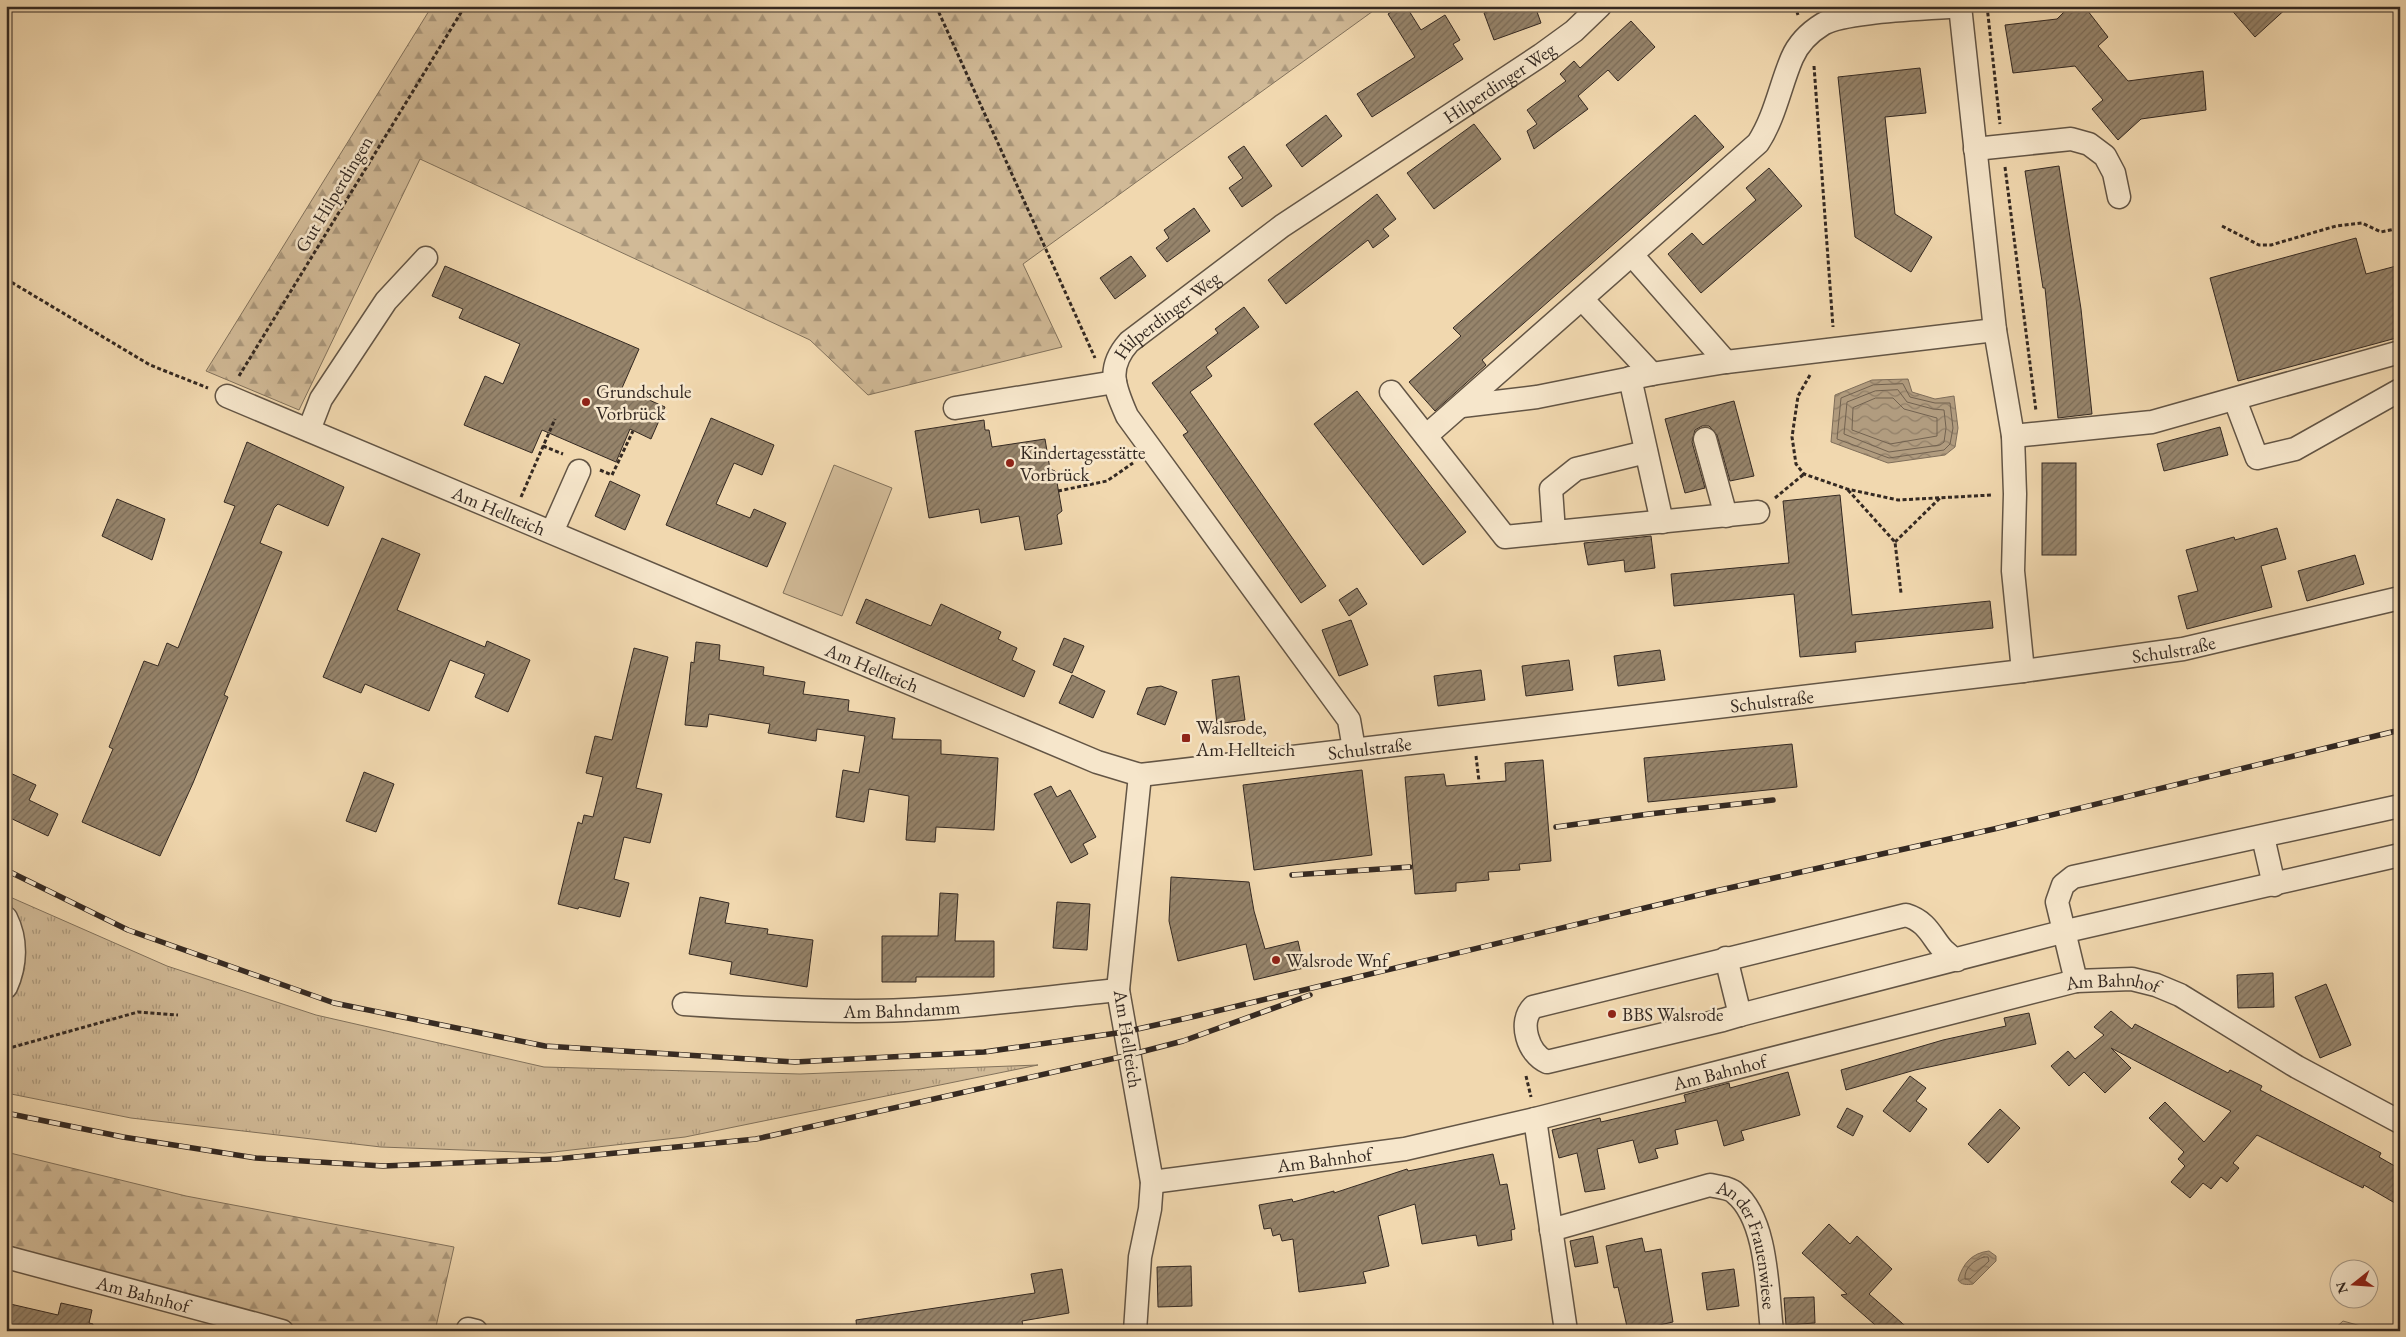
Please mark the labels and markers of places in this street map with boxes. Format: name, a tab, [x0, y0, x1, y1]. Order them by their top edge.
place label: Grundschule Vorbrück	[596, 379, 692, 426]
marker: Grundschule Vorbrück	[580, 396, 592, 408]
place label: Kindertagesstätte Vorbrück	[1020, 440, 1145, 487]
marker: Kindertagesstätte Vorbrück	[1004, 457, 1016, 469]
place label: Walsrode, Am Hellteich	[1195, 715, 1295, 762]
marker: Walsrode, Am Hellteich	[1180, 732, 1192, 744]
place label: Walsrode Wnf	[1286, 948, 1390, 973]
marker: Walsrode Wnf	[1270, 954, 1282, 966]
place label: BBS Walsrode	[1622, 1002, 1724, 1027]
marker: BBS Walsrode	[1606, 1008, 1618, 1020]

